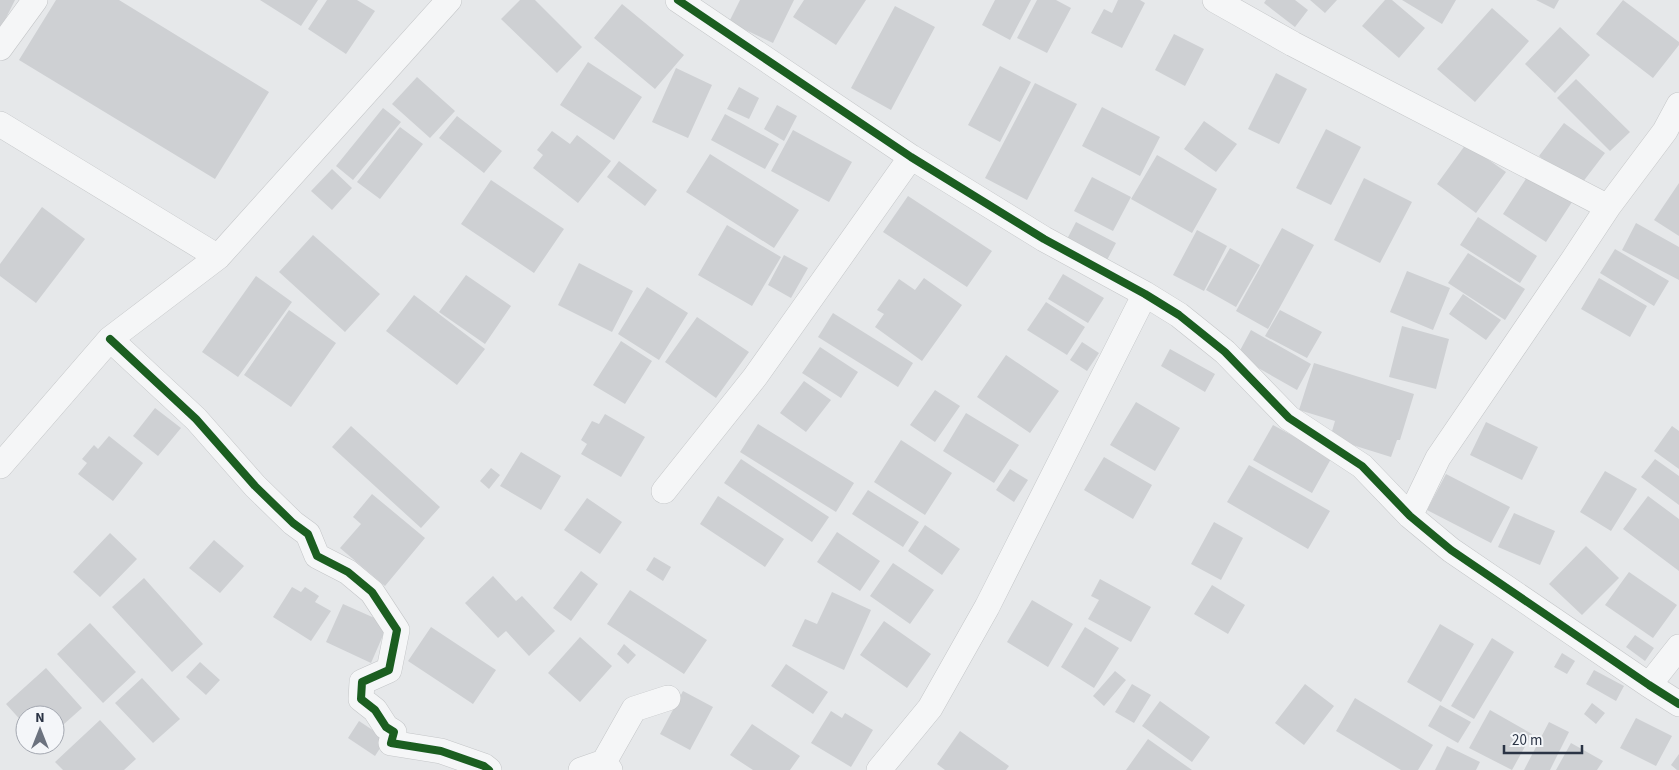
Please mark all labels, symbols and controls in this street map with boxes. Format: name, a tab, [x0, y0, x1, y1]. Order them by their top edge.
north arrow	[15, 705, 65, 755]
text: N	[35, 708, 45, 728]
scale bar	[1504, 722, 1582, 754]
text: 20 m	[1512, 730, 1542, 751]

